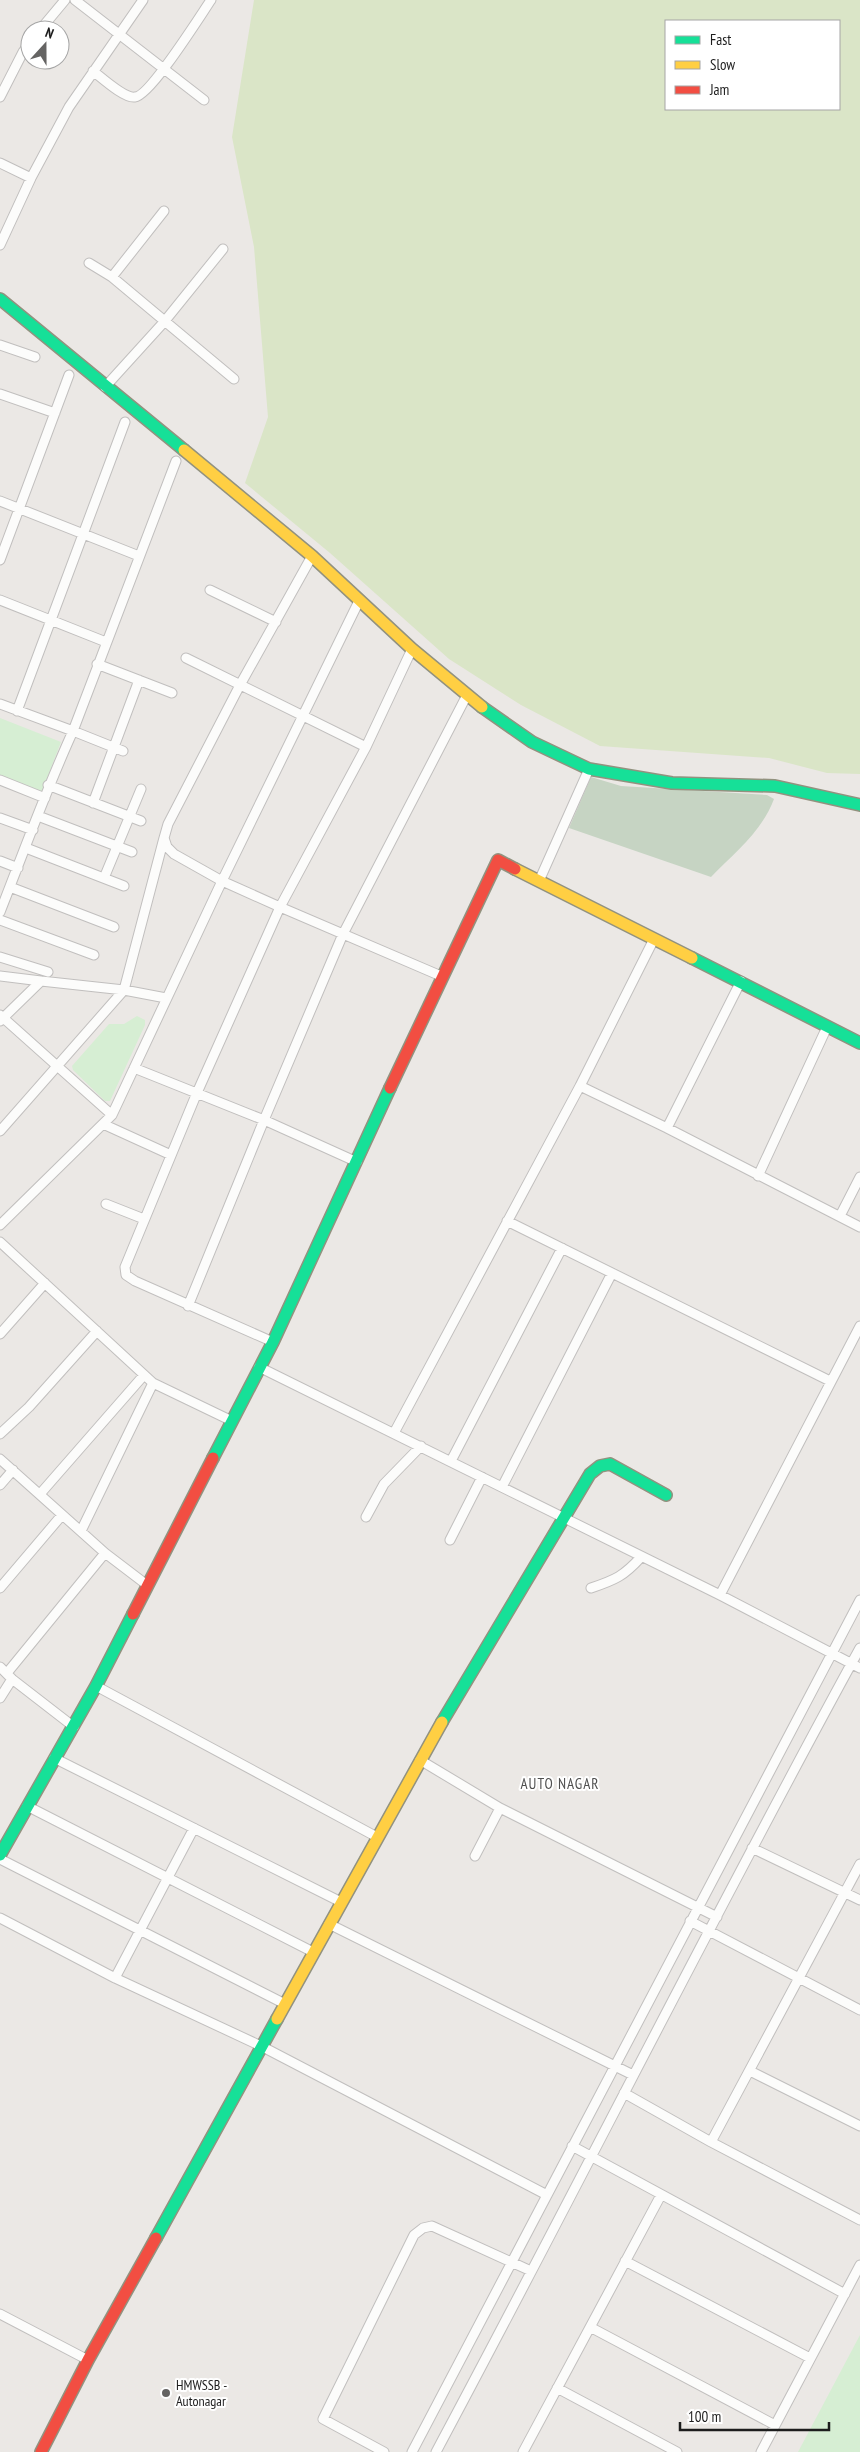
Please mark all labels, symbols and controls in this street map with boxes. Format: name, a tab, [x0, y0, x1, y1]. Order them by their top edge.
north arrow	[20, 20, 70, 70]
legend	[665, 20, 840, 110]
text: N	[43, 23, 56, 43]
text: Fast	[710, 30, 731, 49]
text: Slow	[710, 55, 735, 74]
text: Jam	[709, 80, 729, 99]
district label: AUTO NAGAR	[520, 1774, 600, 1793]
place label: HMWSSB - Autonagar	[176, 2376, 227, 2410]
marker: HMWSSB - Autonagar	[160, 2387, 172, 2399]
scale bar	[680, 2400, 829, 2432]
text: 100 m	[688, 2407, 721, 2426]

